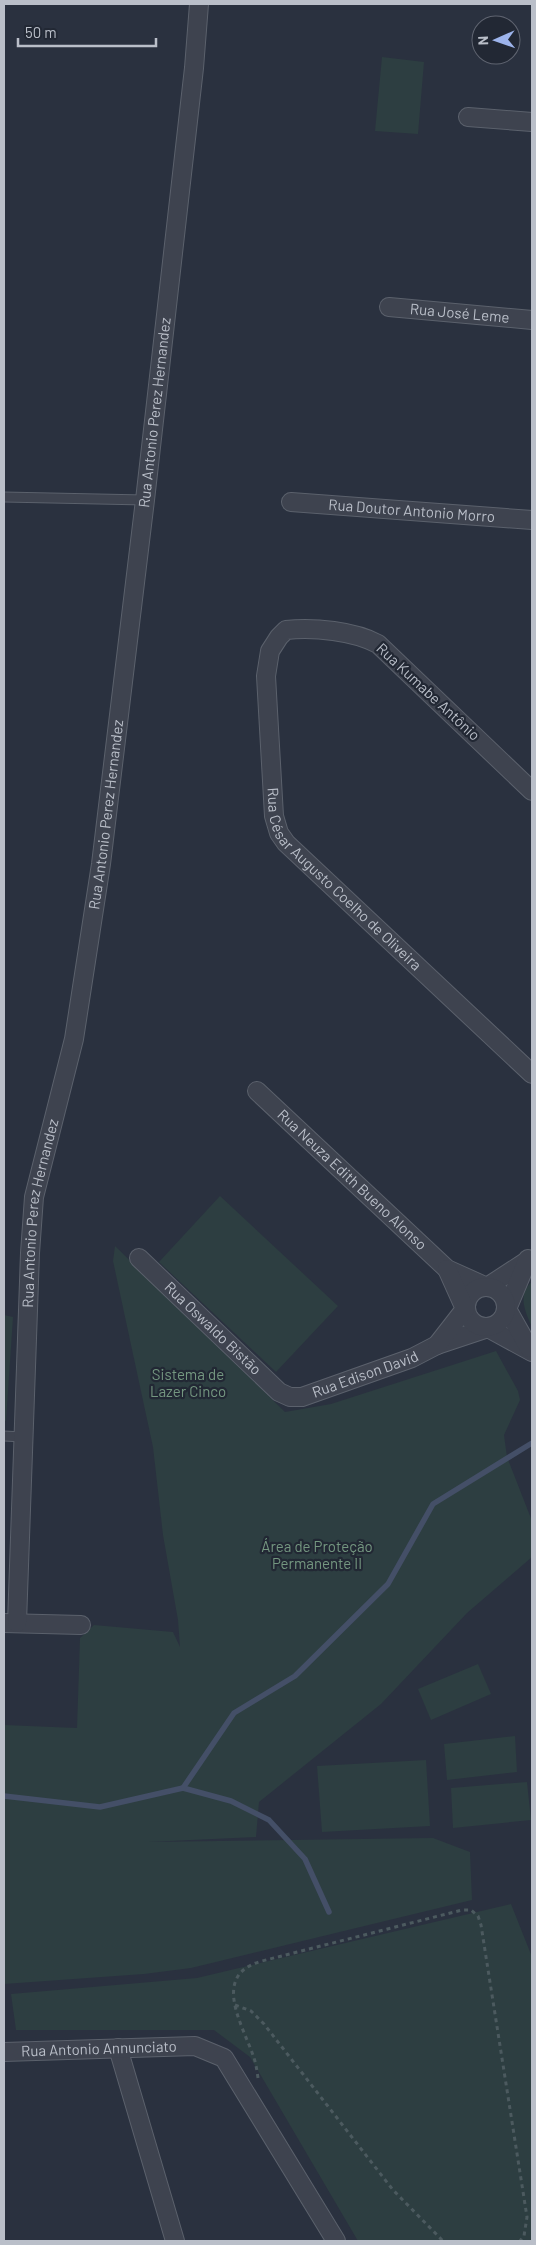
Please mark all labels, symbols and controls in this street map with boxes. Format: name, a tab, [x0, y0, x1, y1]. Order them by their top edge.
scale bar	[18, 15, 155, 47]
north arrow	[471, 15, 521, 65]
text: 50 m	[25, 23, 57, 41]
text: N	[474, 36, 491, 45]
street label: Rua José Leme	[409, 299, 510, 326]
street label: Rua Antonio Perez Hernandez	[134, 316, 174, 509]
street label: Rua Doutor Antonio Morro	[328, 495, 496, 525]
street label: Rua Kumabe Antônio	[373, 639, 484, 744]
street label: Rua Antonio Perez Hernandez	[84, 718, 126, 911]
street label: Rua César Augusto Coelho de Oliveira	[264, 787, 426, 974]
street label: Rua Neuza Edith Bueno Alonso	[274, 1105, 431, 1253]
street label: Rua Antonio Perez Hernandez	[18, 1116, 62, 1308]
street label: Rua Oswaldo Bistão	[161, 1277, 265, 1378]
street label: Rua Edison David	[309, 1346, 421, 1401]
park label: Sistema de Lazer Cinco	[150, 1365, 226, 1400]
park label: Área de Proteção Permanente II	[261, 1537, 373, 1572]
street label: Rua Antonio Annunciato	[21, 2037, 177, 2059]

